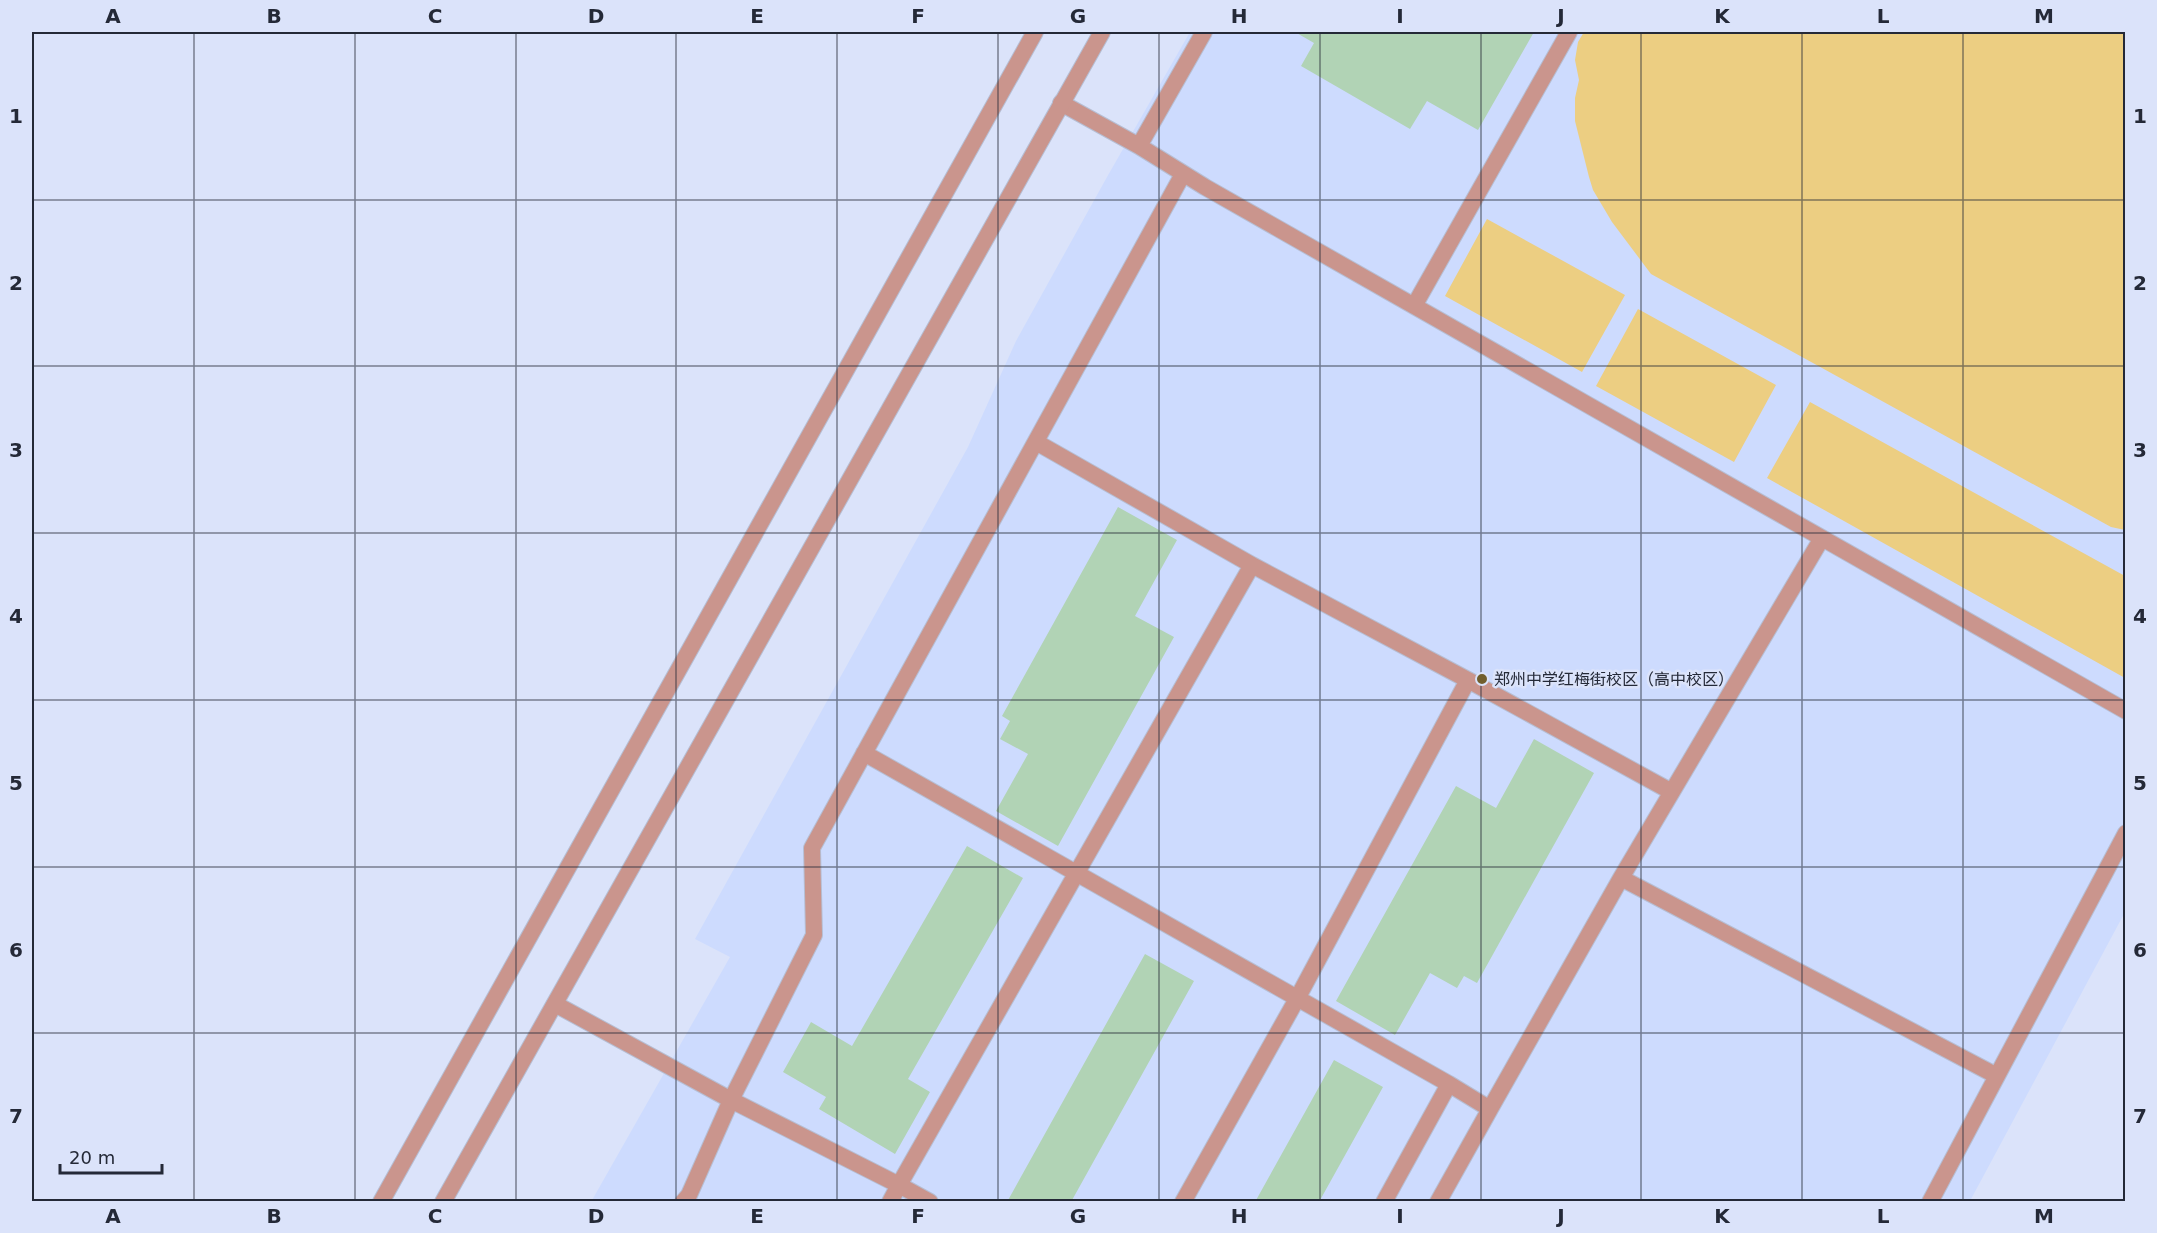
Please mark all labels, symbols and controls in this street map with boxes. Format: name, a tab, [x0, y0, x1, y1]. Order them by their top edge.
text: A	[105, 4, 121, 28]
text: B	[266, 4, 282, 28]
text: C	[428, 4, 442, 28]
text: D	[588, 4, 604, 28]
text: E	[750, 4, 764, 28]
text: F	[911, 4, 925, 28]
text: G	[1070, 4, 1086, 28]
text: H	[1231, 4, 1247, 28]
text: I	[1396, 4, 1404, 28]
text: J	[1555, 4, 1565, 28]
text: K	[1714, 4, 1731, 28]
text: L	[1877, 4, 1890, 28]
text: M	[2034, 4, 2054, 28]
text: 1	[9, 104, 23, 128]
text: 1	[2133, 104, 2147, 128]
text: 2	[9, 271, 23, 295]
text: 2	[2133, 271, 2147, 295]
text: 3	[9, 438, 23, 462]
text: 3	[2133, 438, 2147, 462]
text: 4	[9, 604, 23, 628]
text: 4	[2133, 604, 2147, 628]
place label: 郑州中学红梅街校区（高中校区）	[1494, 670, 1734, 689]
marker: 郑州中学红梅街校区（高中校区）	[1475, 672, 1489, 686]
text: 5	[9, 771, 23, 795]
text: 5	[2133, 771, 2147, 795]
text: 6	[9, 938, 23, 962]
text: 6	[2133, 938, 2147, 962]
text: 7	[9, 1104, 23, 1128]
text: 7	[2133, 1104, 2147, 1128]
scale bar	[60, 1137, 162, 1175]
text: 20 m	[69, 1147, 115, 1168]
text: A	[105, 1204, 121, 1228]
text: B	[266, 1204, 282, 1228]
text: C	[428, 1204, 442, 1228]
text: D	[588, 1204, 604, 1228]
text: E	[750, 1204, 764, 1228]
text: F	[911, 1204, 925, 1228]
text: G	[1070, 1204, 1086, 1228]
text: H	[1231, 1204, 1247, 1228]
text: I	[1396, 1204, 1404, 1228]
text: J	[1555, 1204, 1565, 1228]
text: K	[1714, 1204, 1731, 1228]
text: L	[1877, 1204, 1890, 1228]
text: M	[2034, 1204, 2054, 1228]

